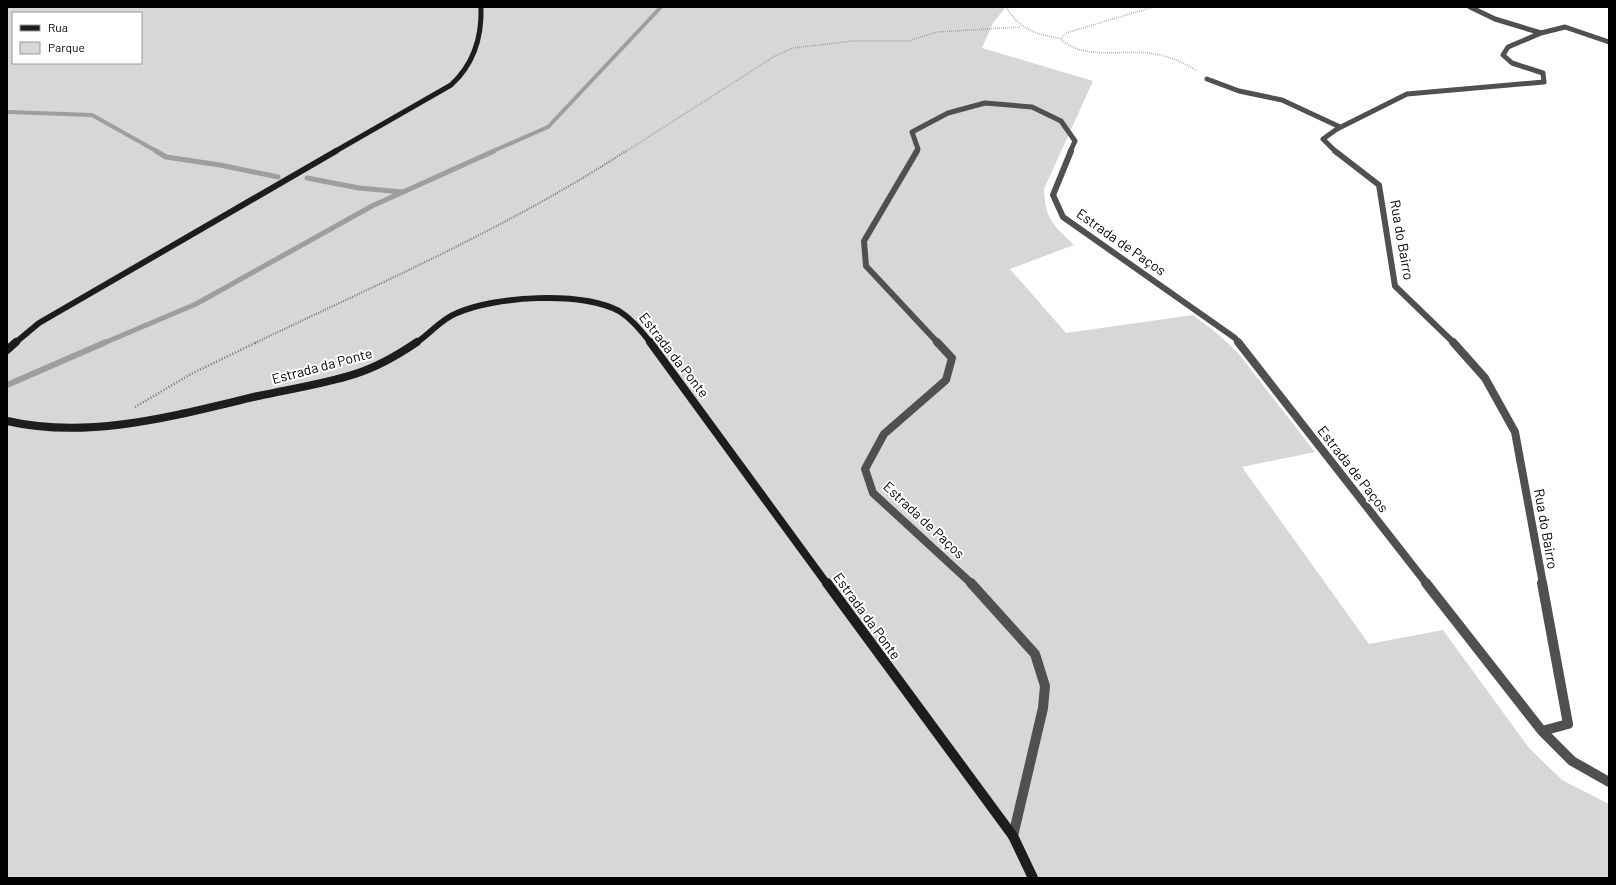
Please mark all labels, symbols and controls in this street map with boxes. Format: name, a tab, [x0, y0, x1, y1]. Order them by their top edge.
legend	[12, 12, 142, 64]
text: Rua	[48, 20, 68, 34]
text: Parque	[48, 40, 85, 54]
street label: Rua do Bairro	[1387, 198, 1418, 281]
street label: Estrada de Paços	[1073, 205, 1169, 279]
street label: Estrada da Ponte	[636, 309, 713, 401]
street label: Estrada da Ponte	[270, 344, 374, 387]
street label: Estrada de Paços	[1314, 422, 1393, 516]
street label: Estrada de Paços	[880, 478, 969, 562]
street label: Rua do Bairro	[1531, 487, 1562, 570]
street label: Estrada da Ponte	[830, 569, 905, 662]

